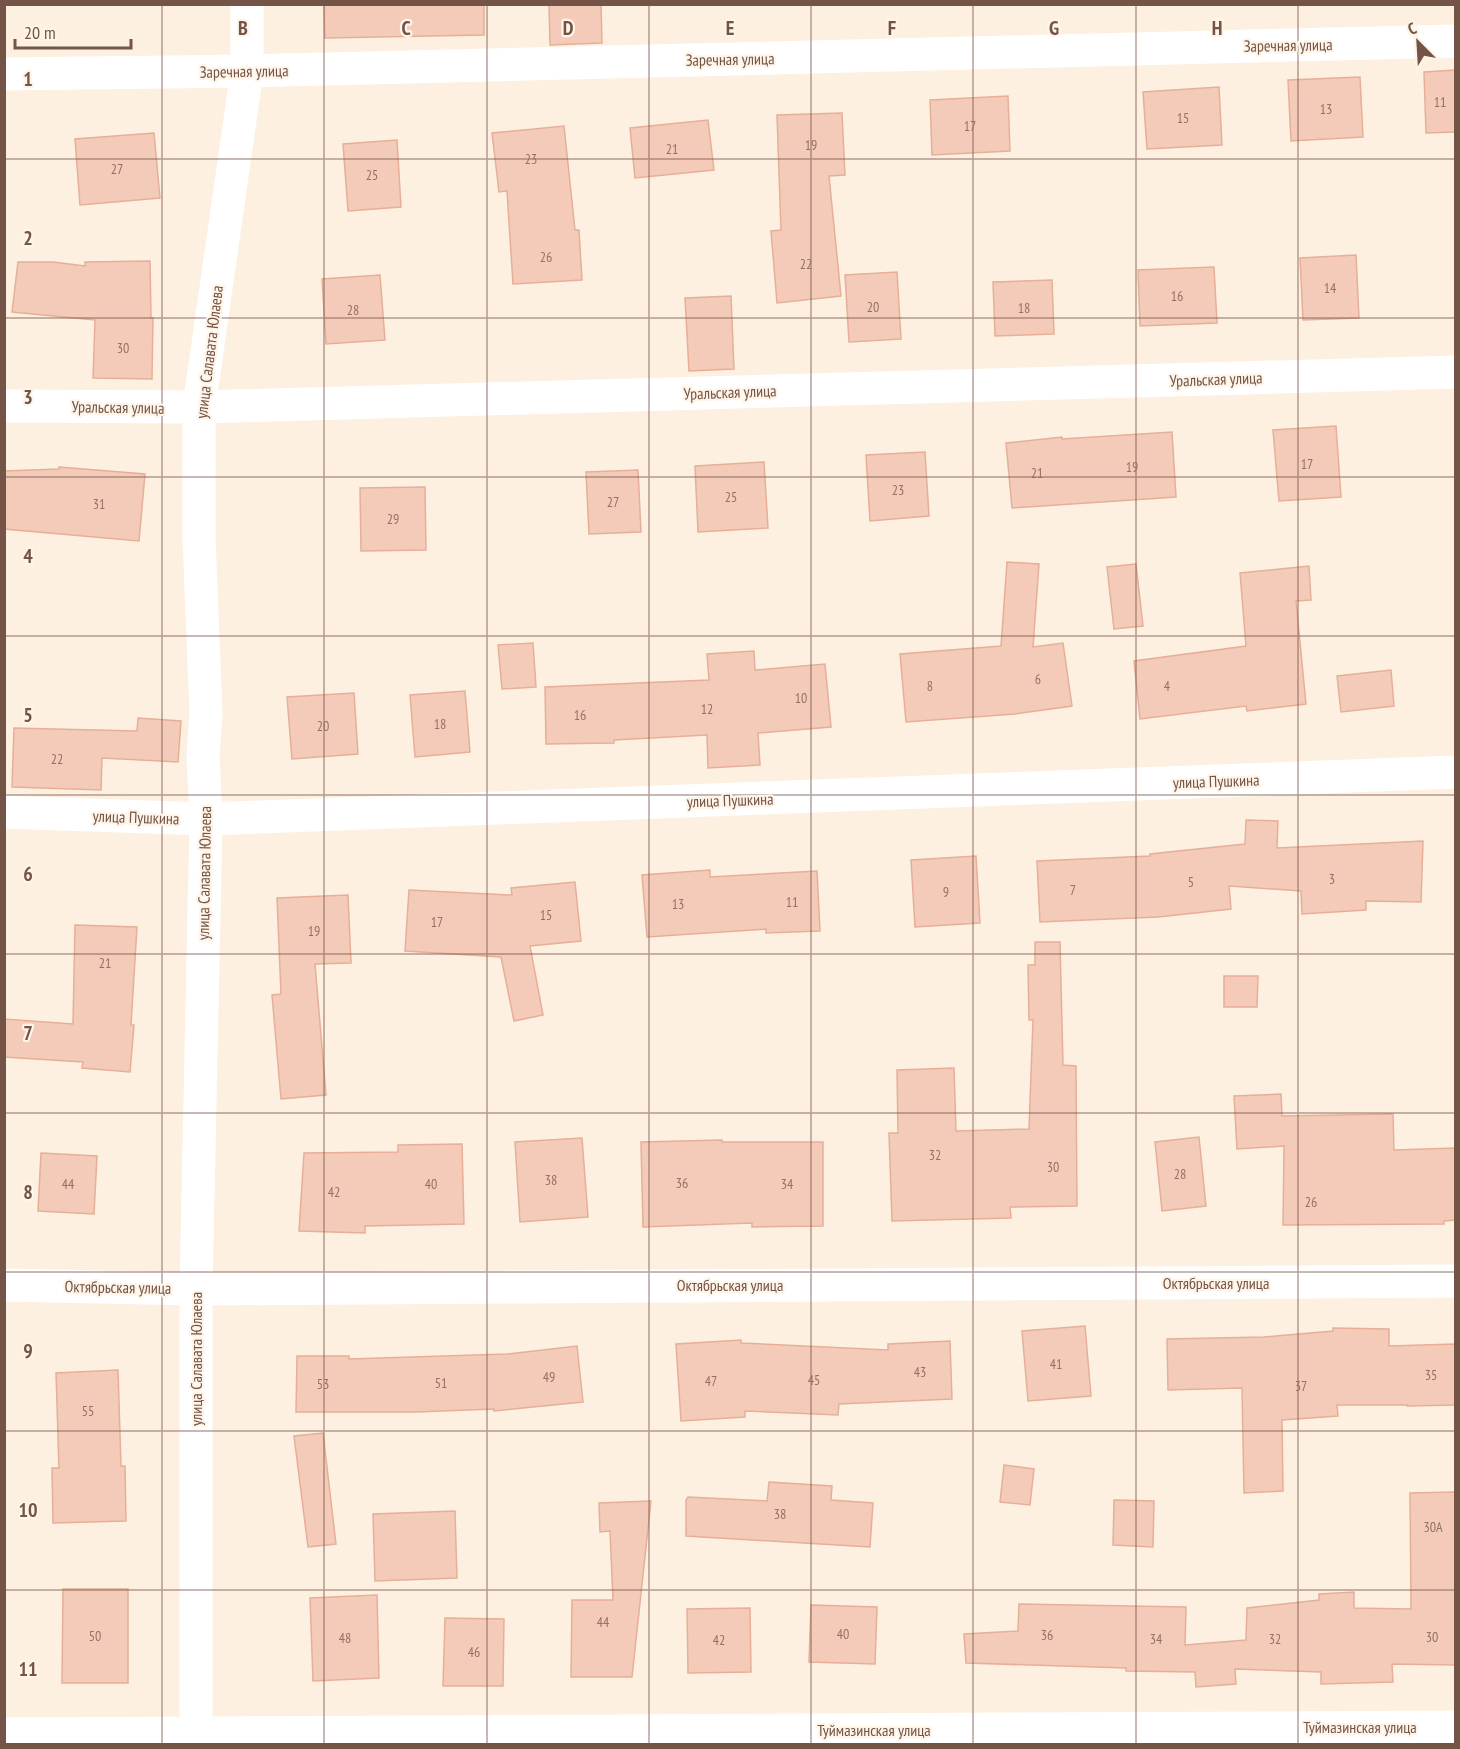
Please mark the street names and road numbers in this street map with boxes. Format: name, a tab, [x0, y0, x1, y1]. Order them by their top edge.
street label: Заречная улица	[1243, 34, 1333, 56]
street label: Заречная улица	[685, 48, 775, 70]
street label: Заречная улица	[199, 60, 289, 82]
street label: улица Салавата Юлаева	[191, 284, 227, 420]
street label: Уральская улица	[1169, 367, 1263, 391]
street label: Уральская улица	[683, 380, 777, 404]
street label: Уральская улица	[71, 396, 165, 418]
street label: улица Пушкина	[1172, 769, 1260, 793]
street label: улица Пушкина	[686, 788, 774, 812]
street label: улица Пушкина	[92, 805, 180, 829]
street label: улица Салавата Юлаева	[193, 806, 215, 940]
street label: Октябрьская улица	[1163, 1273, 1269, 1293]
street label: Октябрьская улица	[677, 1275, 783, 1295]
street label: Октябрьская улица	[64, 1276, 172, 1298]
street label: улица Салавата Юлаева	[186, 1292, 206, 1426]
street label: Туймазинская улица	[1303, 1717, 1417, 1737]
street label: Туймазинская улица	[817, 1720, 931, 1740]

